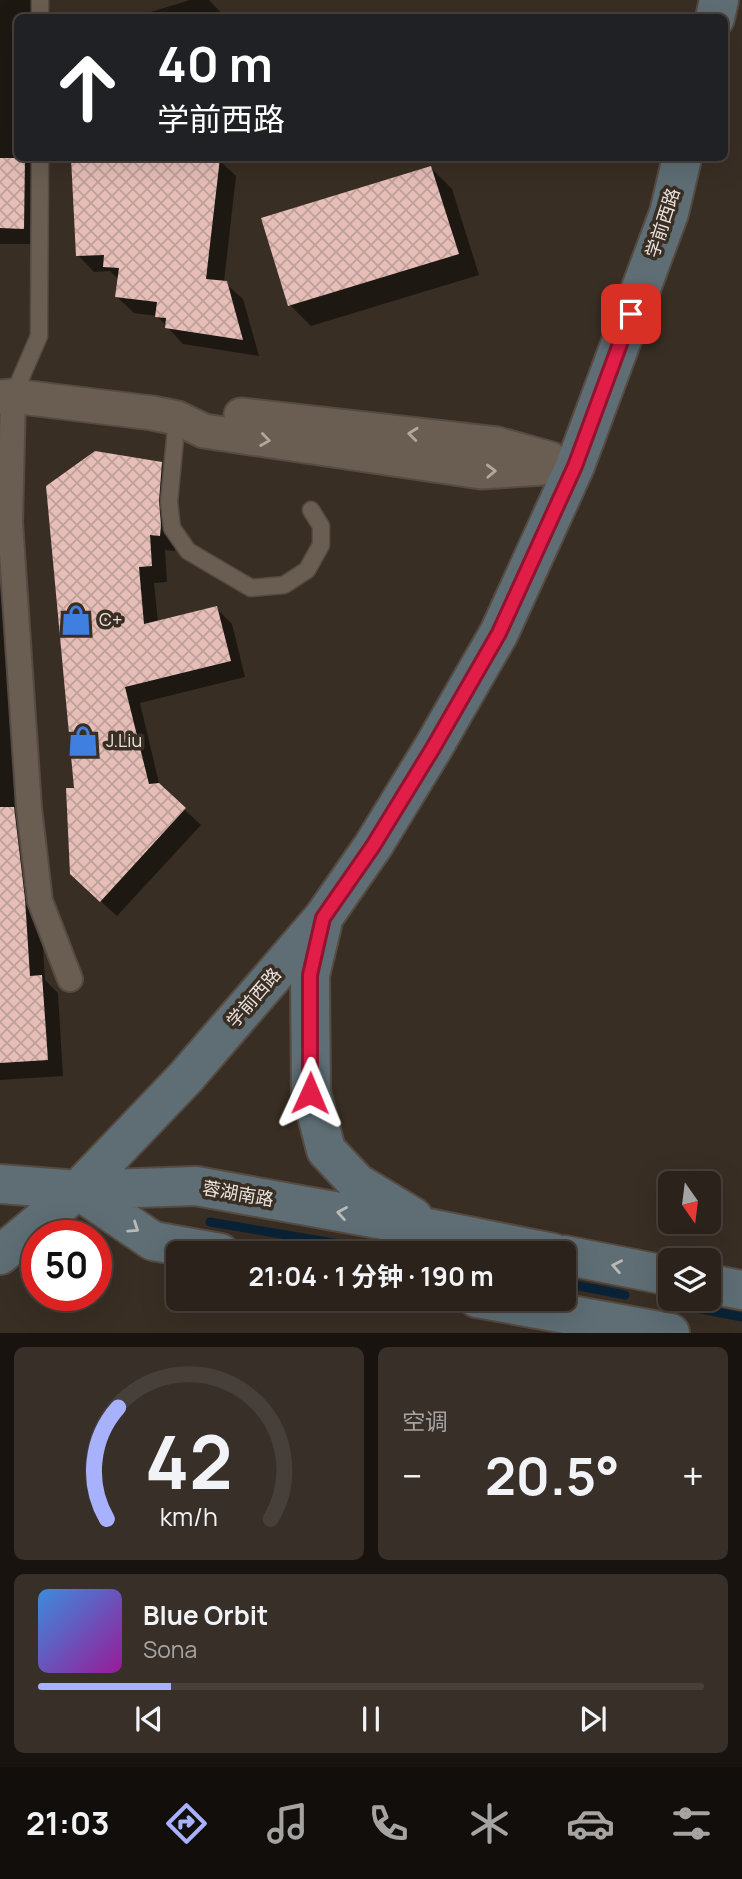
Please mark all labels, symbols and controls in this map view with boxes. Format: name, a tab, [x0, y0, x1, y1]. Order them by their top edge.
text: 40 m	[157, 30, 273, 97]
icon: ahead	[42, 42, 133, 133]
text: 学前西路	[157, 97, 285, 141]
street label: 学前西路	[640, 185, 685, 261]
pin	[601, 284, 661, 344]
icon: arrive	[612, 295, 650, 333]
one-way arrow	[407, 427, 419, 442]
one-way arrow	[260, 433, 271, 448]
one-way arrow	[485, 463, 496, 478]
shop icon: C+	[59, 603, 93, 637]
place label: C+	[99, 607, 122, 631]
shop icon: J.Liu	[66, 724, 100, 758]
place label: J.Liu	[106, 728, 142, 752]
street label: 学前西路	[221, 962, 286, 1032]
position arrow	[273, 1056, 347, 1130]
north arrow	[658, 1171, 721, 1234]
map controls	[658, 1171, 721, 1311]
street label: 蓉湖南路	[201, 1175, 276, 1211]
one-way arrow	[336, 1206, 348, 1221]
speed limit sign: 50	[21, 1220, 112, 1311]
one-way arrow	[126, 1220, 139, 1232]
button: layers	[658, 1248, 721, 1311]
text: 21:04 · 1 分钟 · 190 m	[248, 1258, 494, 1294]
one-way arrow	[611, 1259, 623, 1274]
text: 空调	[402, 1405, 448, 1437]
text: 42	[145, 1412, 233, 1512]
text: 20.5°	[485, 1440, 620, 1511]
text: −	[402, 1449, 423, 1501]
text: +	[682, 1449, 704, 1501]
text: km/h	[160, 1499, 218, 1534]
text: Blue Orbit	[143, 1597, 268, 1633]
text: Sona	[143, 1633, 197, 1665]
icon: previous	[130, 1700, 168, 1738]
icon: pause	[352, 1700, 390, 1738]
icon: next	[574, 1700, 612, 1738]
icon: directions	[162, 1799, 211, 1848]
icon: music	[263, 1799, 312, 1848]
icon: phone	[364, 1799, 413, 1848]
icon: climate	[465, 1799, 514, 1848]
icon: car	[566, 1799, 615, 1848]
icon: filters	[667, 1799, 716, 1848]
text: 21:03	[26, 1801, 110, 1845]

